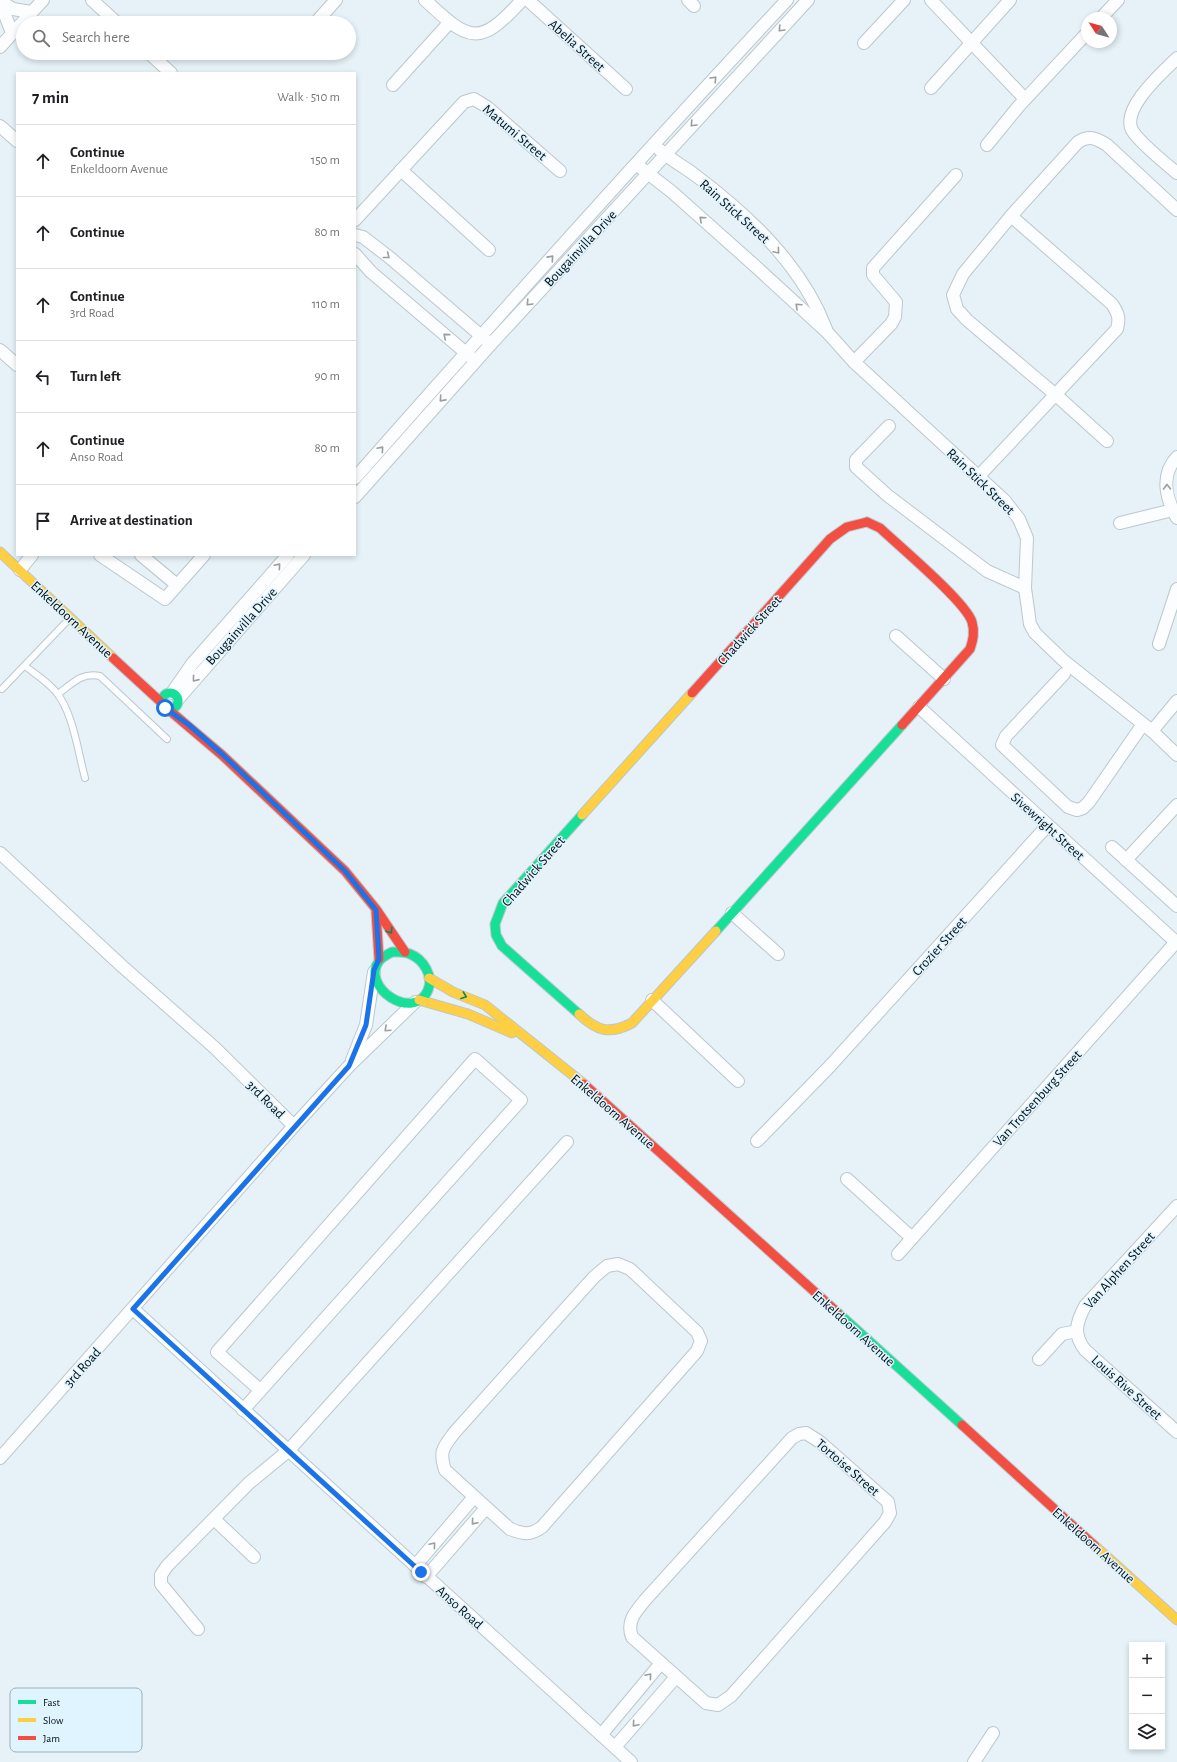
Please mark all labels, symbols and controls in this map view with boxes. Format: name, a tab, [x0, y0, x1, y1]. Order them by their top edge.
north arrow	[1081, 12, 1117, 48]
search box	[16, 16, 356, 60]
street label: Abelia Street	[546, 17, 608, 75]
one-way arrow	[778, 24, 786, 32]
icon: search	[30, 27, 52, 49]
text: Search here	[62, 30, 130, 45]
one-way arrow	[709, 76, 716, 84]
text: 7 min	[32, 89, 69, 106]
text: Walk · 510 m	[277, 91, 340, 104]
street label: Matumi Street	[480, 102, 549, 164]
one-way arrow	[690, 119, 698, 127]
text: Continue	[70, 145, 125, 160]
icon: ahead	[32, 150, 54, 172]
text: 150 m	[311, 154, 340, 167]
text: Enkeldoorn Avenue	[70, 163, 168, 176]
street label: Rain Stick Street	[697, 177, 772, 247]
street label: Bougainvilla Drive	[542, 208, 620, 290]
one-way arrow	[699, 216, 706, 223]
icon: ahead	[32, 222, 54, 244]
text: Continue	[70, 225, 125, 240]
text: 80 m	[314, 226, 340, 239]
one-way arrow	[773, 247, 780, 254]
one-way arrow	[383, 251, 390, 258]
one-way arrow	[546, 255, 553, 263]
text: Continue	[70, 289, 125, 304]
icon: ahead	[32, 294, 54, 316]
text: 110 m	[312, 298, 340, 311]
one-way arrow	[527, 298, 534, 305]
one-way arrow	[795, 303, 803, 310]
text: 3rd Road	[70, 307, 114, 320]
one-way arrow	[443, 334, 451, 341]
icon: left	[32, 366, 54, 388]
text: Turn left	[70, 369, 121, 384]
text: 90 m	[314, 370, 340, 383]
one-way arrow	[440, 394, 447, 402]
text: Continue	[70, 433, 125, 448]
icon: ahead	[32, 438, 54, 460]
text: 80 m	[314, 442, 340, 455]
one-way arrow	[376, 446, 383, 454]
street label: Rain Stick Street	[944, 446, 1017, 518]
text: Anso Road	[70, 451, 123, 464]
one-way arrow	[1163, 484, 1171, 490]
icon: arrive	[32, 510, 54, 532]
text: Arrive at destination	[70, 513, 193, 528]
one-way arrow	[273, 564, 280, 571]
street label: Enkeldoorn Avenue	[28, 579, 115, 661]
street label: Bougainvilla Drive	[203, 585, 280, 668]
street label: Chadwick Street	[715, 593, 785, 668]
one-way arrow	[192, 674, 199, 681]
route start	[156, 699, 174, 717]
street label: Sivewright Street	[1008, 790, 1087, 864]
street label: Chadwick Street	[500, 833, 568, 910]
street label: Crozier Street	[910, 914, 970, 979]
one-way arrow	[385, 927, 393, 934]
one-way arrow	[460, 991, 467, 999]
one-way arrow	[384, 1024, 392, 1032]
street label: Van Trotsenburg Street	[991, 1047, 1085, 1150]
street label: Enkeldoorn Avenue	[568, 1072, 657, 1152]
street label: 3rd Road	[243, 1078, 287, 1122]
street label: Van Alphen Street	[1082, 1229, 1158, 1312]
street label: Enkeldoorn Avenue	[809, 1288, 897, 1369]
street label: 3rd Road	[62, 1345, 104, 1390]
street label: Louis Rive Street	[1089, 1353, 1165, 1423]
street label: Tortoise Street	[813, 1437, 882, 1499]
street label: Enkeldoorn Avenue	[1049, 1505, 1137, 1586]
one-way arrow	[472, 1518, 479, 1525]
one-way arrow	[428, 1542, 435, 1549]
route end	[412, 1563, 430, 1581]
street label: Anso Road	[433, 1583, 485, 1632]
map controls	[1129, 1642, 1165, 1750]
button: +	[1129, 1642, 1165, 1678]
one-way arrow	[645, 1673, 652, 1681]
button: −	[1129, 1678, 1165, 1714]
legend	[10, 1688, 142, 1752]
text: Fast	[43, 1697, 61, 1708]
button: layers	[1129, 1714, 1165, 1750]
text: Slow	[43, 1715, 64, 1726]
one-way arrow	[633, 1719, 640, 1727]
text: Jam	[43, 1733, 60, 1744]

